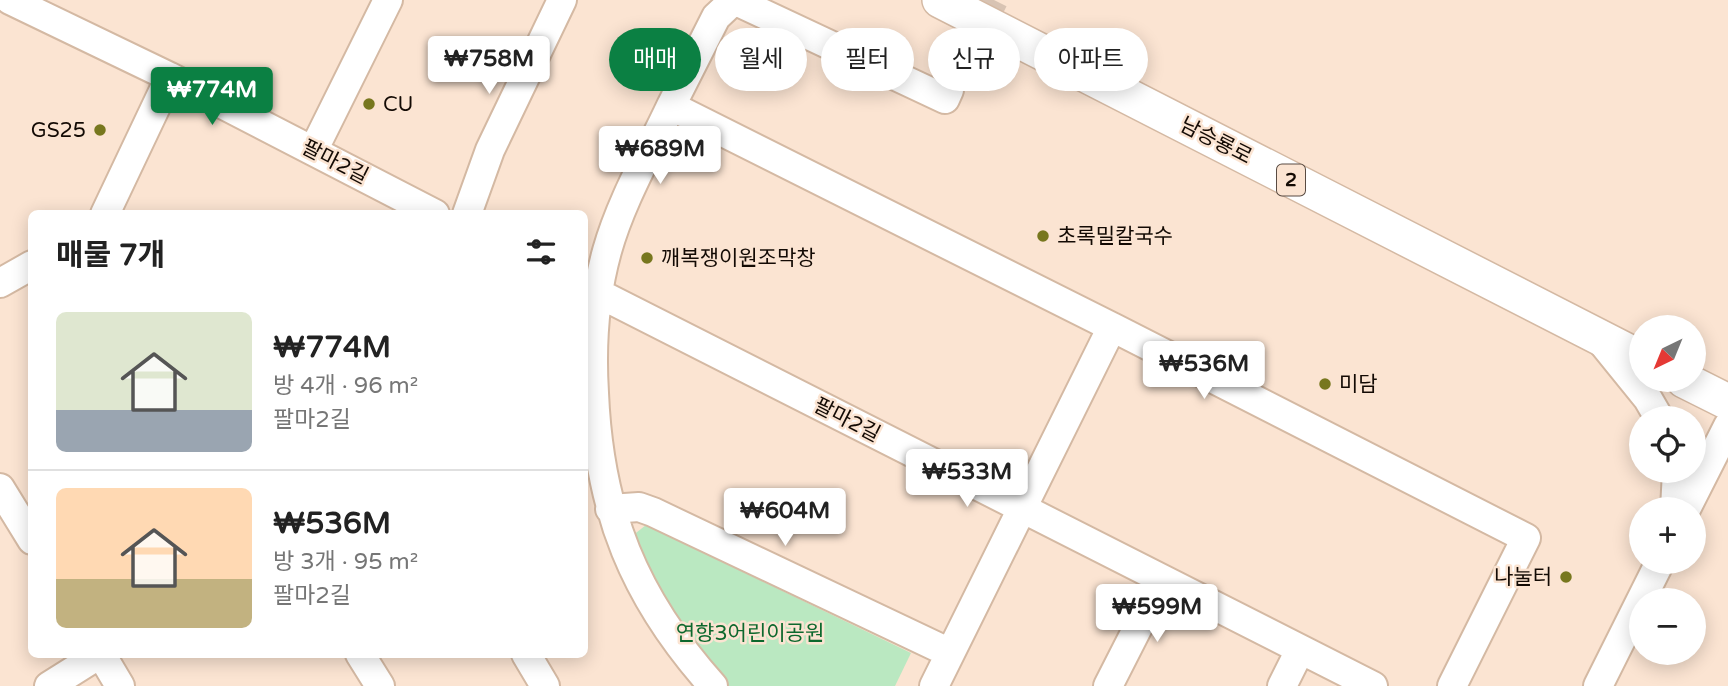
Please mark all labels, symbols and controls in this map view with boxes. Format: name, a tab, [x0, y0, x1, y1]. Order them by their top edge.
chip: 매매	[609, 28, 701, 91]
chip: 월세	[715, 28, 807, 91]
chip: 필터	[821, 28, 914, 91]
chip: 신규	[928, 28, 1020, 91]
chip: 아파트	[1034, 28, 1148, 91]
pin: ₩758M	[440, 36, 538, 96]
text: ₩758M	[444, 45, 534, 73]
pin: ₩774M	[163, 68, 261, 127]
text: ₩774M	[167, 76, 257, 104]
place label: CU	[383, 92, 414, 117]
marker: CU	[361, 96, 377, 112]
street label: 남승룡로	[1176, 112, 1256, 170]
place label: GS25	[31, 118, 86, 143]
marker: GS25	[92, 122, 108, 138]
pin: ₩689M	[611, 127, 709, 186]
street label: 팔마2길	[298, 135, 372, 189]
text: ₩689M	[615, 135, 705, 163]
road number: 2	[1277, 164, 1305, 196]
place label: 초록밀칼국수	[1057, 224, 1173, 249]
marker: 초록밀칼국수	[1035, 228, 1051, 244]
icon: filters	[522, 233, 560, 271]
text: 매물 7개	[56, 237, 165, 274]
place label: 깨복쟁이원조막창	[661, 246, 816, 271]
marker: 깨복쟁이원조막창	[639, 250, 655, 266]
north arrow	[1629, 315, 1706, 392]
map controls	[1629, 315, 1706, 665]
text: ₩774M	[273, 329, 391, 366]
icon: home	[112, 340, 196, 424]
pin: ₩536M	[1155, 342, 1253, 401]
text: ₩536M	[1159, 350, 1249, 378]
text: 방 4개 · 96 m²	[273, 372, 418, 400]
place label: 미담	[1339, 372, 1378, 397]
marker: 미담	[1317, 376, 1333, 392]
street label: 팔마2길	[810, 393, 884, 447]
text: 팔마2길	[273, 406, 351, 434]
button: locate	[1629, 406, 1706, 483]
pin: ₩533M	[918, 449, 1016, 509]
text: ₩533M	[922, 458, 1012, 486]
pin: ₩604M	[736, 489, 834, 548]
text: ₩604M	[740, 497, 830, 525]
button: +	[1629, 497, 1706, 574]
text: ₩536M	[273, 505, 391, 542]
icon: home	[112, 516, 196, 600]
text: 방 3개 · 95 m²	[273, 548, 418, 576]
place label: 나눌터	[1494, 565, 1552, 590]
marker: 나눌터	[1558, 569, 1574, 585]
text: 팔마2길	[273, 582, 351, 610]
pin: ₩599M	[1108, 584, 1206, 644]
button: −	[1629, 588, 1706, 665]
text: ₩599M	[1112, 593, 1202, 621]
park label: 연향3어린이공원	[676, 621, 824, 646]

